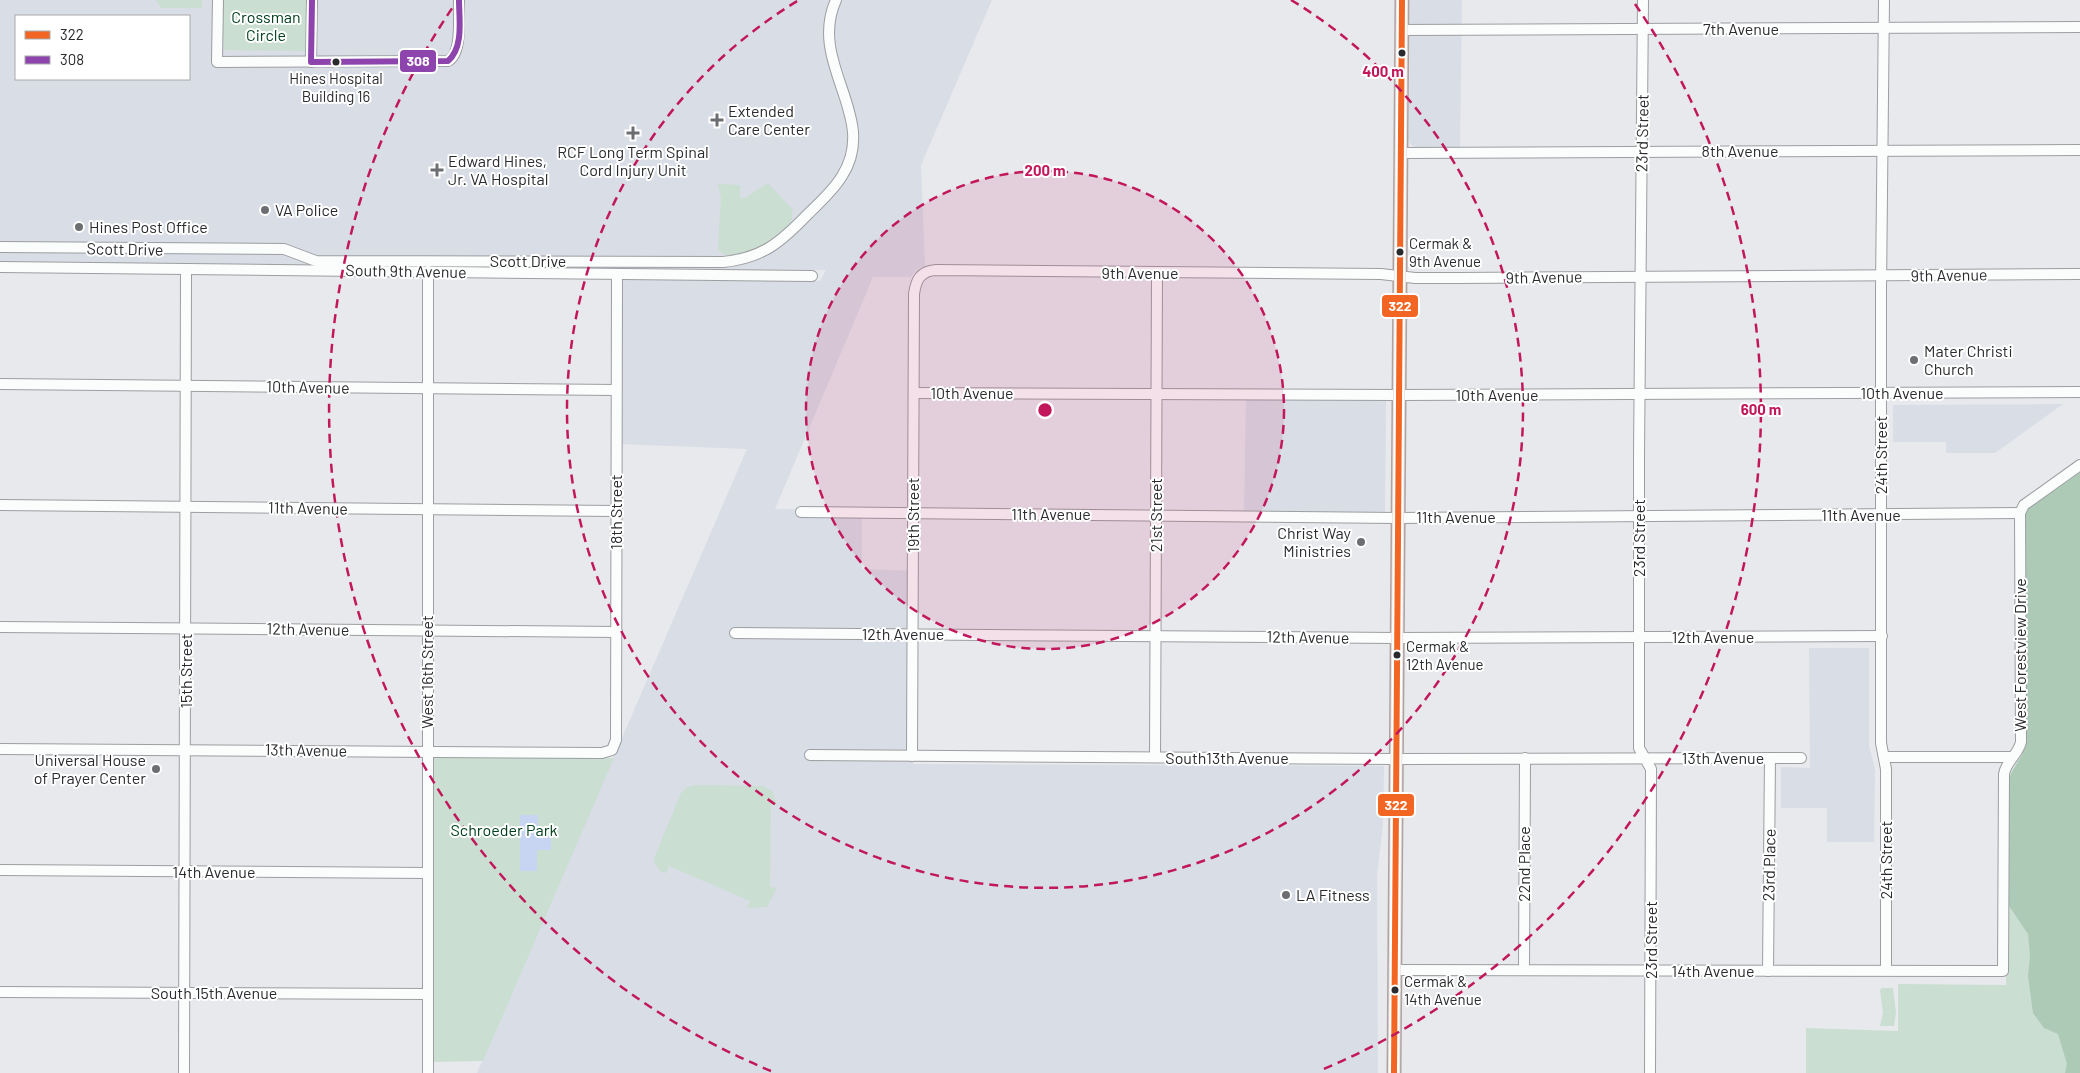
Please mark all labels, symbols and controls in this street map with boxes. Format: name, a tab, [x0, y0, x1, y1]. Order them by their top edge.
park label: Crossman Circle	[231, 7, 301, 44]
legend	[15, 15, 190, 80]
street label: 7th Avenue	[1703, 19, 1779, 38]
text: 322	[60, 25, 84, 43]
unlabelled marker	[1397, 48, 1407, 58]
line badge: 308	[399, 49, 437, 73]
text: 308	[60, 50, 84, 68]
text: 308	[406, 52, 430, 69]
marker: Hines Hospital Building 16	[331, 57, 341, 67]
text: 400 m	[1362, 62, 1404, 80]
place label: Hines Hospital Building 16	[289, 69, 383, 105]
street label: 23rd Street	[1631, 94, 1652, 172]
place label: Extended Care Center	[728, 101, 810, 138]
marker: Extended Care Center	[710, 113, 724, 127]
marker: RCF Long Term Spinal Cord Injury Unit	[626, 126, 640, 140]
street label: 8th Avenue	[1702, 141, 1778, 160]
place label: RCF Long Term Spinal Cord Injury Unit	[557, 142, 709, 179]
place label: Edward Hines, Jr. VA Hospital	[448, 151, 548, 188]
text: 200 m	[1024, 161, 1066, 179]
marker: Edward Hines, Jr. VA Hospital	[430, 163, 444, 177]
place label: VA Police	[275, 200, 338, 219]
marker: VA Police	[259, 204, 271, 216]
place label: Hines Post Office	[89, 217, 208, 236]
marker: Hines Post Office	[73, 221, 85, 233]
place label: Cermak & 9th Avenue	[1409, 234, 1481, 270]
street label: Scott Drive	[86, 238, 164, 259]
marker: Cermak & 9th Avenue	[1395, 247, 1405, 257]
street label: Scott Drive	[490, 251, 566, 270]
street label: South 9th Avenue	[345, 260, 467, 281]
street label: 9th Avenue	[1102, 263, 1178, 282]
street label: 9th Avenue	[1910, 264, 1988, 285]
street label: 9th Avenue	[1505, 266, 1583, 287]
line badge: 322	[1381, 294, 1419, 318]
text: 322	[1388, 297, 1412, 314]
place label: Mater Christi Church	[1924, 341, 2013, 378]
marker: Mater Christi Church	[1908, 354, 1920, 366]
street label: 10th Avenue	[266, 376, 350, 397]
street label: 10th Avenue	[930, 383, 1014, 402]
street label: 10th Avenue	[1860, 383, 1944, 402]
street label: 10th Avenue	[1455, 385, 1539, 404]
text: 600 m	[1741, 400, 1781, 418]
centre of rings	[1036, 401, 1054, 419]
street label: 24th Street	[1871, 416, 1890, 494]
street label: 18th Street	[606, 474, 625, 550]
street label: 19th Street	[903, 477, 922, 553]
street label: 21st Street	[1146, 478, 1165, 552]
street label: 11th Avenue	[268, 497, 348, 518]
street label: 23rd Street	[1629, 499, 1648, 577]
street label: 11th Avenue	[1011, 504, 1091, 523]
street label: 11th Avenue	[1821, 505, 1901, 524]
street label: 11th Avenue	[1416, 507, 1496, 526]
place label: Christ Way Ministries	[1277, 523, 1352, 560]
marker: Christ Way Ministries	[1355, 536, 1367, 548]
street label: West Forestview Drive	[2010, 578, 2029, 732]
street label: West 16th Street	[417, 615, 436, 729]
street label: 12th Avenue	[267, 618, 350, 639]
street label: 12th Avenue	[862, 624, 944, 643]
street label: 12th Avenue	[1267, 626, 1350, 647]
street label: 12th Avenue	[1672, 627, 1754, 646]
street label: 15th Street	[176, 633, 195, 709]
place label: Cermak & 12th Avenue	[1406, 637, 1484, 673]
marker: Cermak & 12th Avenue	[1392, 650, 1402, 660]
street label: 13th Avenue	[265, 739, 347, 760]
street label: South13th Avenue	[1165, 748, 1289, 767]
street label: 13th Avenue	[1682, 748, 1764, 767]
place label: Universal House of Prayer Center	[34, 750, 146, 787]
marker: Universal House of Prayer Center	[150, 763, 162, 775]
line badge: 322	[1377, 793, 1415, 817]
text: 322	[1384, 796, 1408, 813]
park label: Schroeder Park	[450, 820, 558, 839]
street label: 24th Street	[1876, 821, 1895, 899]
street label: 22nd Place	[1514, 826, 1533, 902]
street label: 23rd Place	[1758, 829, 1779, 901]
street label: 14th Avenue	[173, 862, 255, 881]
place label: LA Fitness	[1296, 885, 1370, 904]
marker: LA Fitness	[1280, 889, 1292, 901]
street label: 23rd Street	[1641, 901, 1660, 979]
street label: 14th Avenue	[1672, 961, 1754, 980]
place label: Cermak & 14th Avenue	[1404, 972, 1482, 1008]
street label: South 15th Avenue	[151, 983, 277, 1002]
marker: Cermak & 14th Avenue	[1390, 985, 1400, 995]

